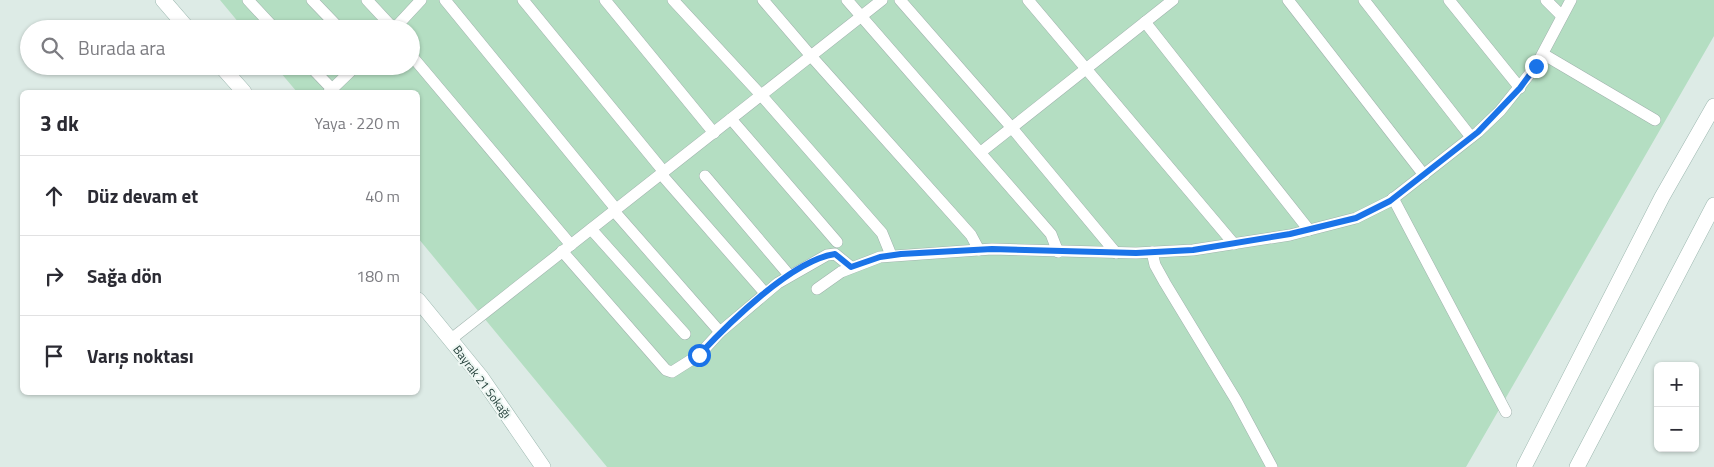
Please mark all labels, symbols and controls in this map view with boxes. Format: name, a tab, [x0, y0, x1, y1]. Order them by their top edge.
search box	[20, 20, 420, 75]
text: Burada ara	[78, 33, 165, 62]
icon: search	[38, 34, 66, 62]
route end	[1525, 55, 1548, 78]
text: 3 dk	[40, 107, 79, 139]
text: Yaya · 220 m	[315, 111, 400, 135]
text: Düz devam et	[87, 181, 198, 210]
icon: ahead	[40, 182, 68, 210]
text: 40 m	[365, 184, 400, 208]
text: Sağa dön	[87, 261, 162, 290]
icon: right	[40, 262, 68, 290]
text: 180 m	[356, 264, 400, 288]
text: Varış noktası	[87, 341, 194, 370]
street label: Bayrak 21 Sokağı	[449, 341, 516, 422]
icon: arrive	[40, 342, 68, 370]
route start	[688, 344, 711, 367]
map controls	[1654, 362, 1699, 452]
button: +	[1654, 362, 1699, 407]
button: −	[1654, 407, 1699, 452]

